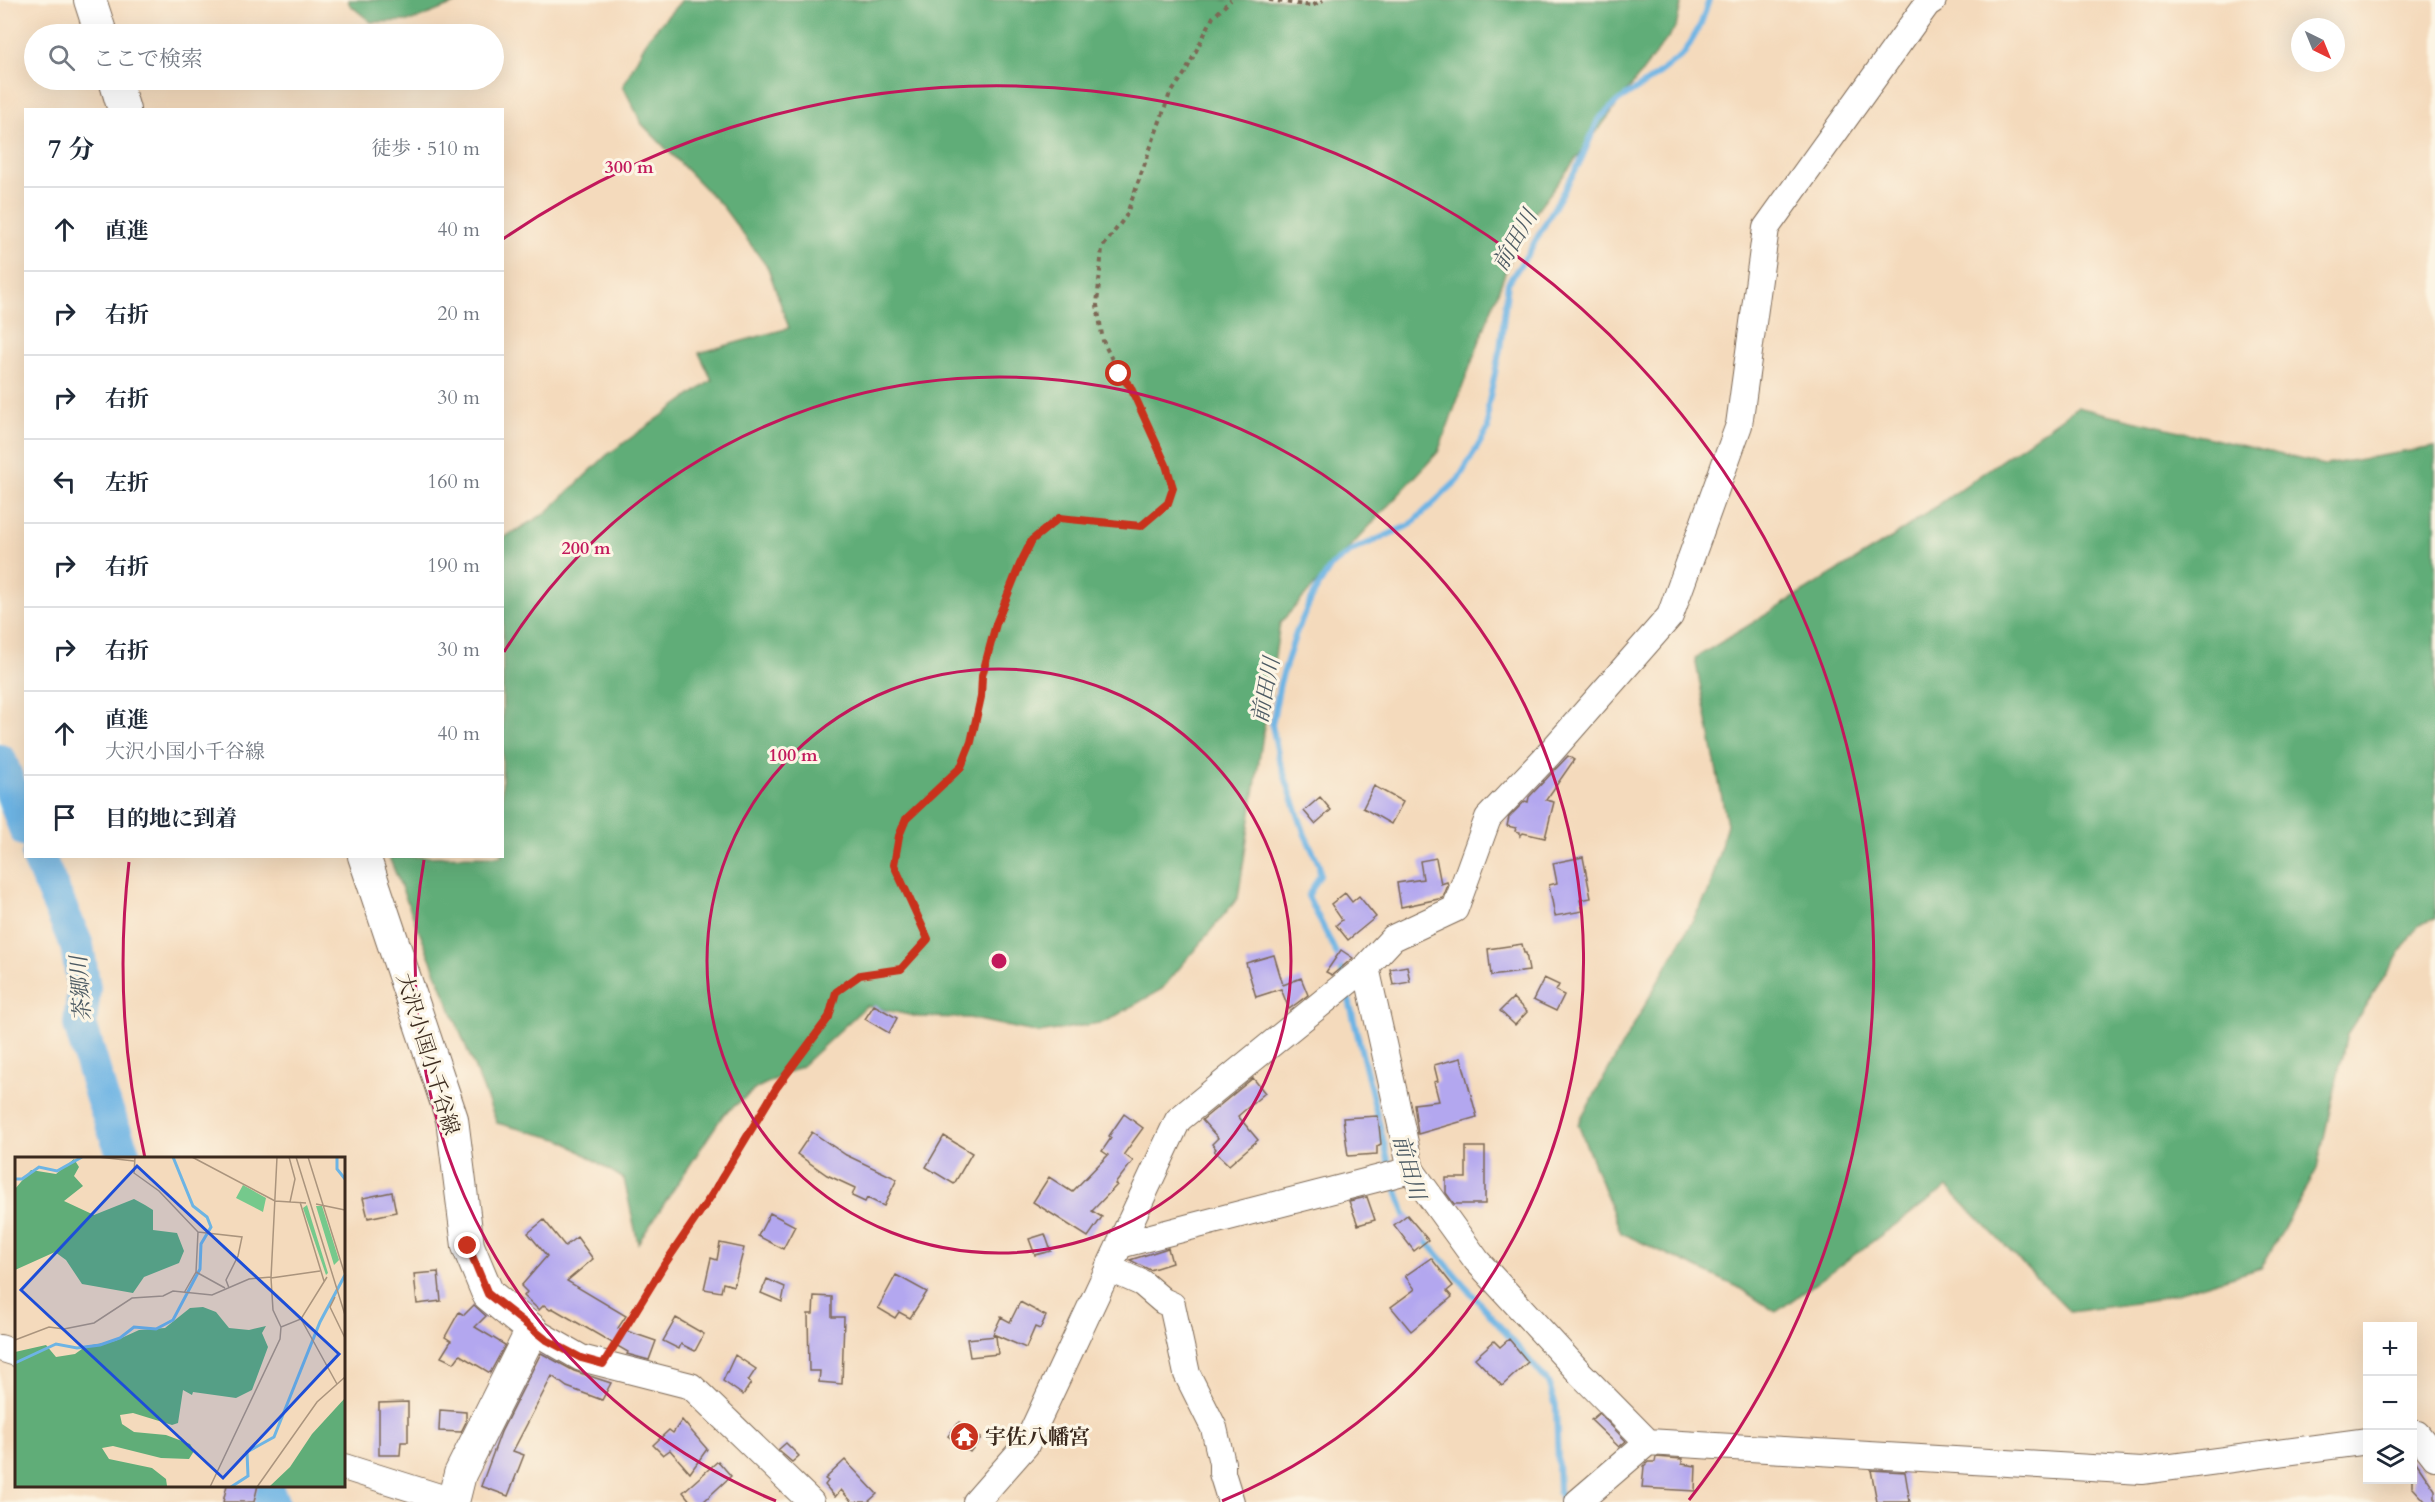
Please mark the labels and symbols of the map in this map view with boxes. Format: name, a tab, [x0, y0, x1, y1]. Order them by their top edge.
north arrow	[2291, 18, 2345, 72]
text: 300 m	[604, 155, 654, 180]
water label: 前田川	[1485, 203, 1545, 277]
route start	[1105, 360, 1131, 386]
text: 200 m	[561, 536, 611, 561]
water label: 前田川	[1245, 653, 1287, 725]
text: 100 m	[768, 743, 818, 768]
centre of rings	[989, 951, 1009, 971]
water label: 茶郷川	[64, 953, 98, 1023]
street label: 大沢小国小千谷線	[389, 970, 466, 1139]
water label: 前田川	[1386, 1131, 1433, 1205]
inset map	[15, 1157, 345, 1487]
route end	[454, 1232, 480, 1258]
temple icon: 宇佐八幡宮	[948, 1421, 980, 1453]
place label: 宇佐八幡宮	[985, 1423, 1090, 1452]

